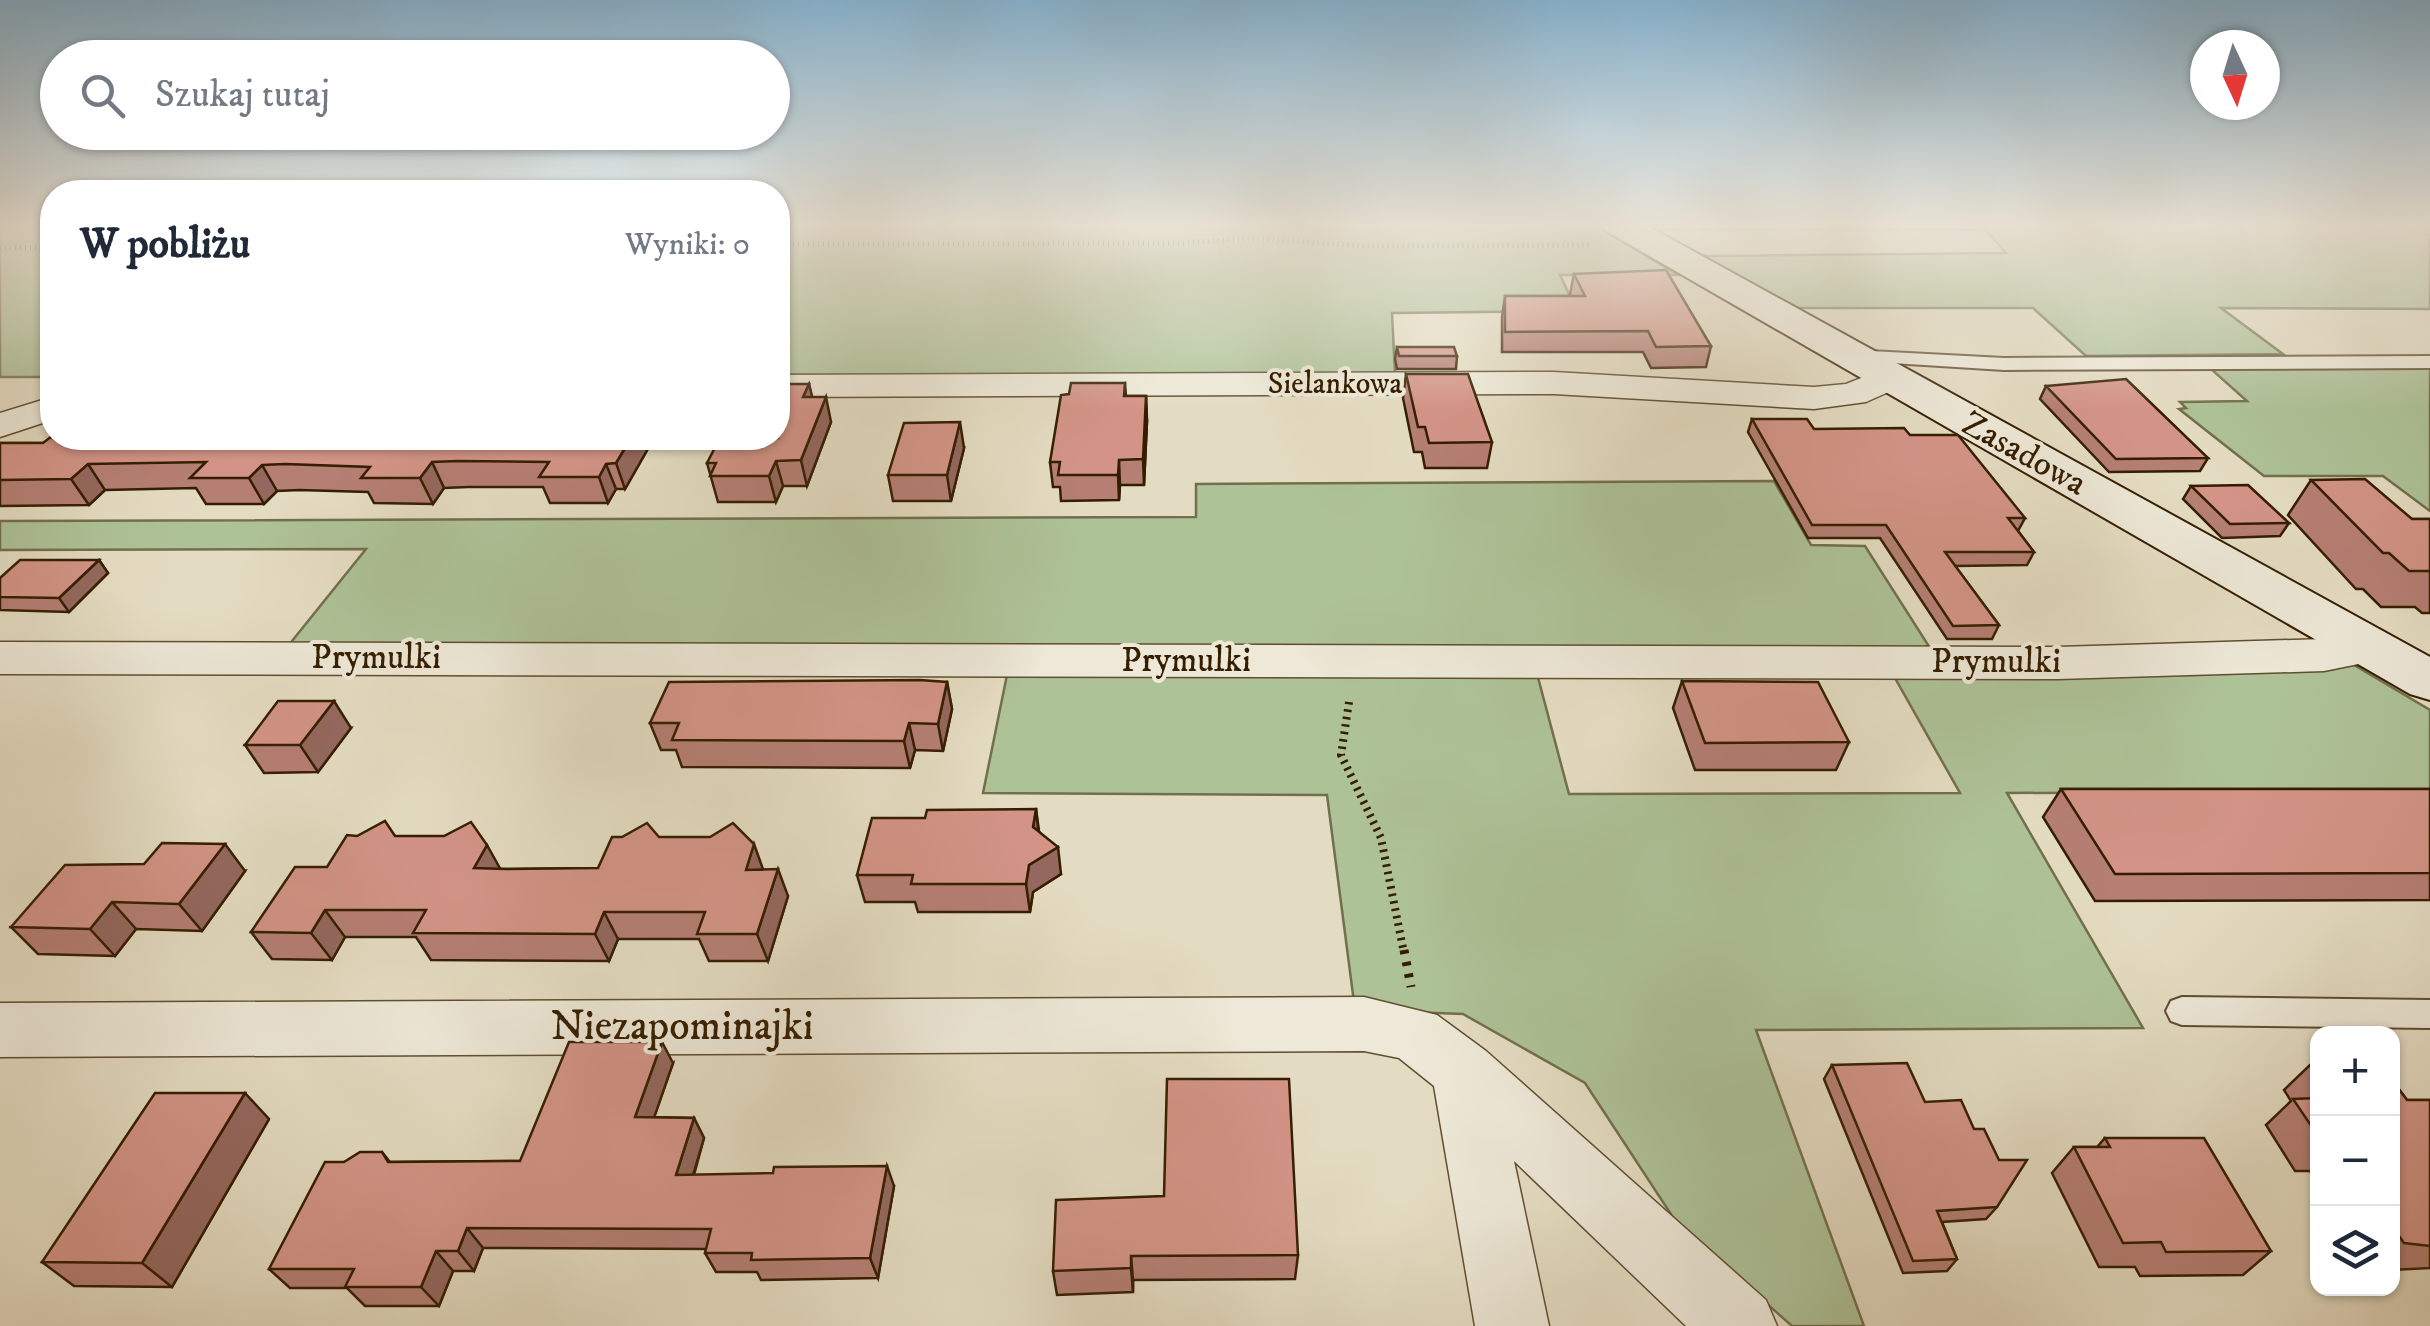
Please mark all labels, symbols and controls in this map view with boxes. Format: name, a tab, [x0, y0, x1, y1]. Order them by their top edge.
north arrow	[2190, 30, 2280, 120]
search box	[40, 40, 790, 150]
icon: search	[75, 68, 130, 123]
text: Szukaj tutaj	[155, 71, 330, 119]
text: W pobliżu	[80, 219, 250, 271]
text: Wyniki: 0	[625, 225, 750, 265]
street label: Sielankowa	[1268, 366, 1402, 403]
street label: Zasadowa	[1954, 402, 2094, 506]
street label: Prymulki	[311, 636, 441, 680]
street label: Prymulki	[1121, 639, 1251, 683]
street label: Prymulki	[1931, 640, 2061, 684]
street label: Niezapominajki	[550, 1001, 814, 1053]
map controls	[2310, 1026, 2400, 1296]
button: +	[2310, 1026, 2400, 1116]
button: −	[2310, 1116, 2400, 1206]
button: layers	[2310, 1206, 2400, 1296]

